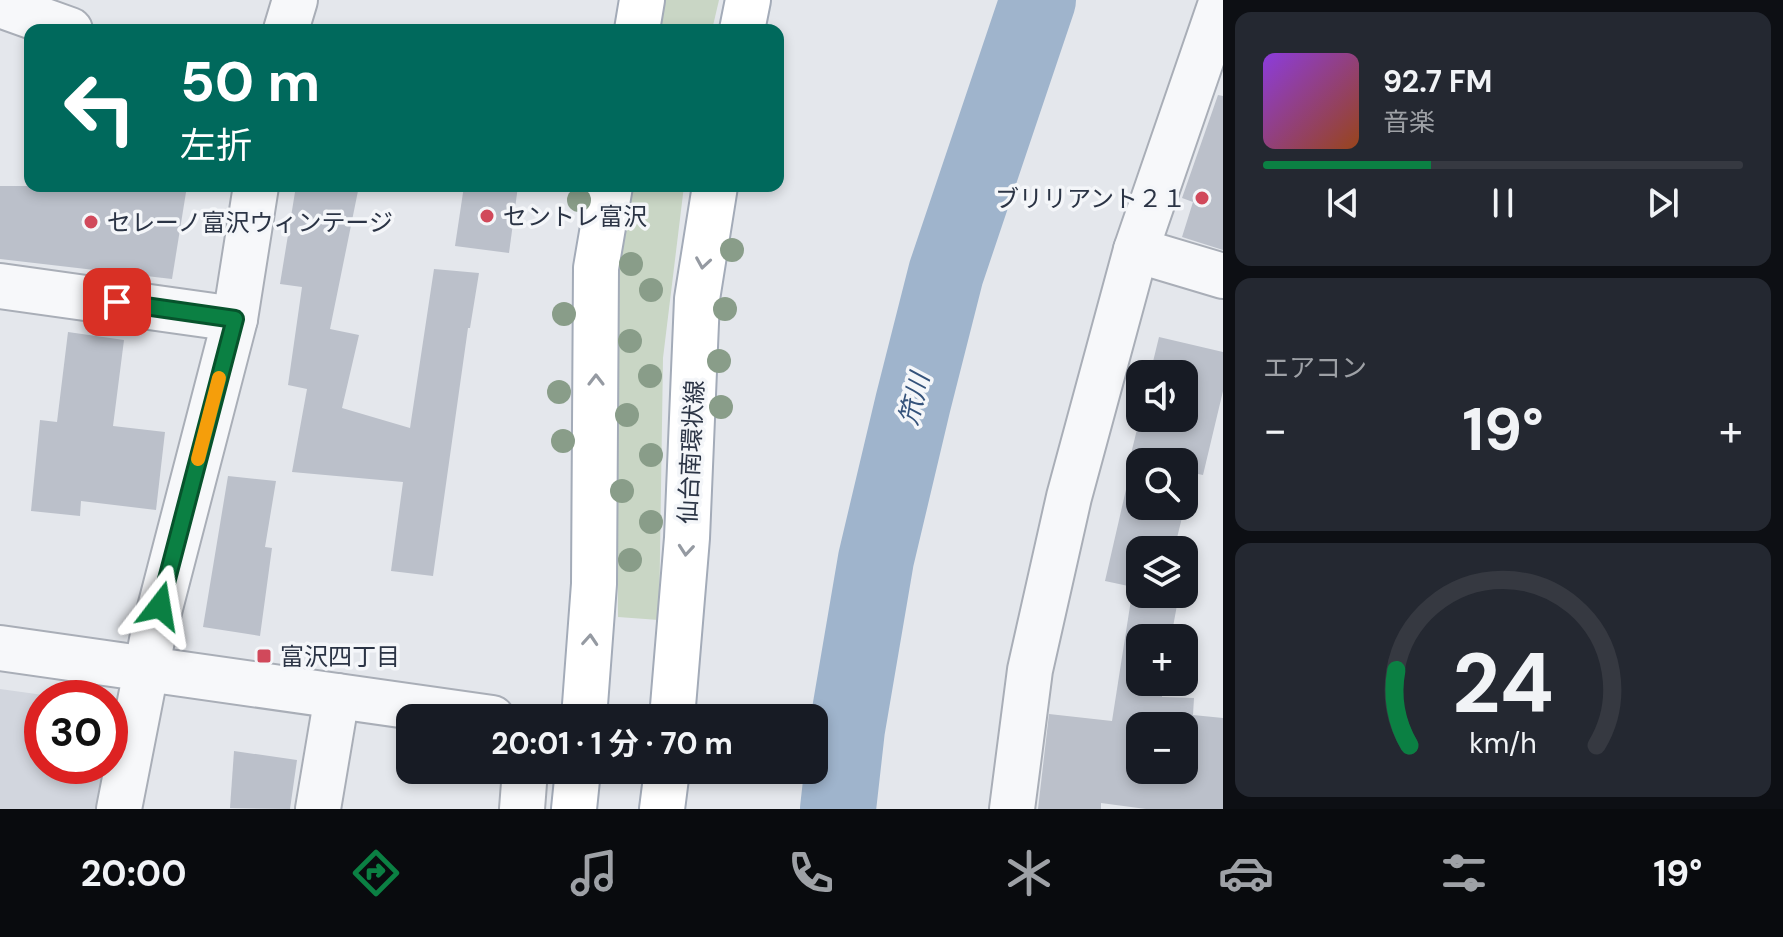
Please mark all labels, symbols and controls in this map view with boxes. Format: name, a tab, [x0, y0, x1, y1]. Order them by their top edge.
text: 50 m	[180, 45, 320, 118]
icon: left	[48, 56, 152, 160]
text: 92.7 FM	[1383, 62, 1492, 101]
text: 音楽	[1383, 105, 1435, 139]
text: 左折	[180, 122, 252, 169]
icon: previous	[1321, 181, 1365, 225]
icon: pause	[1481, 181, 1525, 225]
icon: next	[1641, 181, 1685, 225]
place label: ブリリアント２１	[995, 183, 1186, 214]
marker: ブリリアント２１	[1193, 189, 1211, 207]
place label: セントレ富沢	[503, 201, 647, 232]
place label: セレーノ富沢ウィンテージ	[107, 207, 393, 238]
marker: セントレ富沢	[478, 207, 496, 225]
marker: セレーノ富沢ウィンテージ	[82, 213, 100, 231]
one-way arrow	[695, 256, 712, 270]
pin	[83, 268, 151, 336]
icon: arrive	[95, 280, 139, 324]
text: エアコン	[1263, 351, 1367, 385]
map controls	[1126, 360, 1198, 784]
button: sound	[1126, 360, 1198, 432]
water label: 笊川	[891, 367, 938, 428]
one-way arrow	[587, 373, 604, 386]
street label: 仙台南環状線	[672, 379, 710, 525]
text: 19°	[1462, 390, 1544, 469]
text: −	[1263, 401, 1287, 459]
text: +	[1719, 401, 1743, 459]
button: search	[1126, 448, 1198, 520]
button: layers	[1126, 536, 1198, 608]
one-way arrow	[678, 544, 695, 557]
position arrow	[118, 564, 202, 648]
button: +	[1126, 624, 1198, 696]
text: 24	[1452, 629, 1554, 738]
one-way arrow	[581, 633, 598, 646]
place label: 富沢四丁目	[280, 641, 400, 672]
marker: 富沢四丁目	[255, 647, 273, 665]
speed limit sign: 30	[24, 680, 128, 784]
button: −	[1126, 712, 1198, 784]
text: 20:01 · 1 分 · 70 m	[491, 724, 733, 763]
text: km/h	[1469, 725, 1537, 762]
icon: directions	[348, 845, 404, 901]
icon: music	[566, 845, 622, 901]
icon: phone	[783, 845, 839, 901]
icon: climate	[1001, 845, 1057, 901]
icon: car	[1218, 845, 1274, 901]
icon: filters	[1436, 845, 1492, 901]
text: 20:00	[81, 850, 187, 897]
text: 19°	[1653, 850, 1702, 897]

